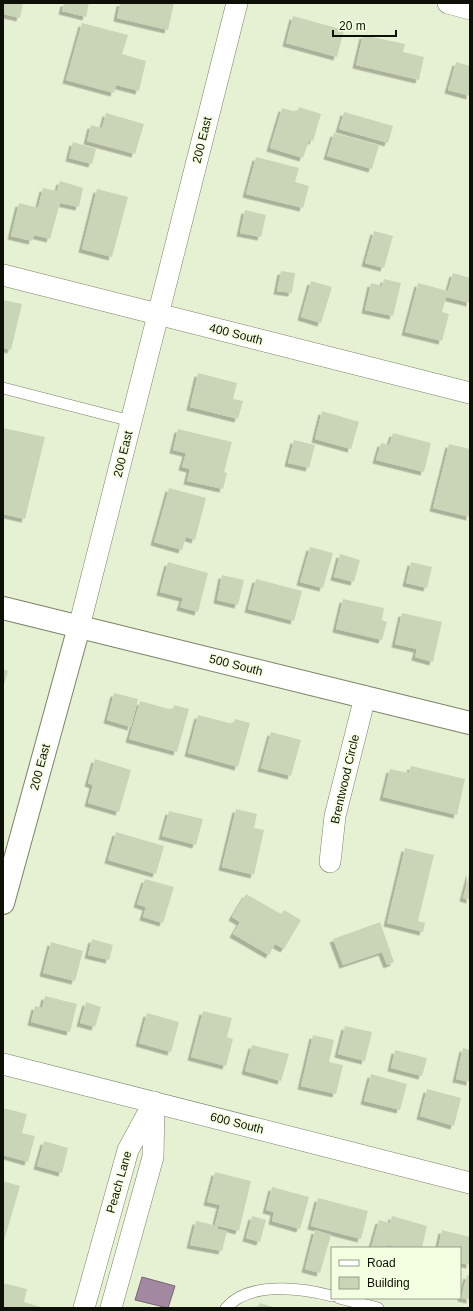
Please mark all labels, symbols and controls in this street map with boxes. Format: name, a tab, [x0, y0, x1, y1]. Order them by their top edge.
scale bar	[333, 12, 396, 38]
text: 20 m	[339, 19, 366, 33]
street label: 200 East	[189, 115, 215, 165]
street label: 400 South	[208, 321, 264, 347]
street label: 200 East	[110, 429, 136, 479]
street label: 500 South	[208, 652, 264, 678]
street label: Brentwood Circle	[328, 733, 362, 825]
street label: 200 East	[27, 742, 53, 792]
street label: 600 South	[209, 1110, 265, 1136]
street label: Peach Lane	[103, 1149, 135, 1215]
legend	[331, 1247, 461, 1299]
text: Road	[367, 1256, 396, 1270]
text: Building	[367, 1276, 410, 1290]

